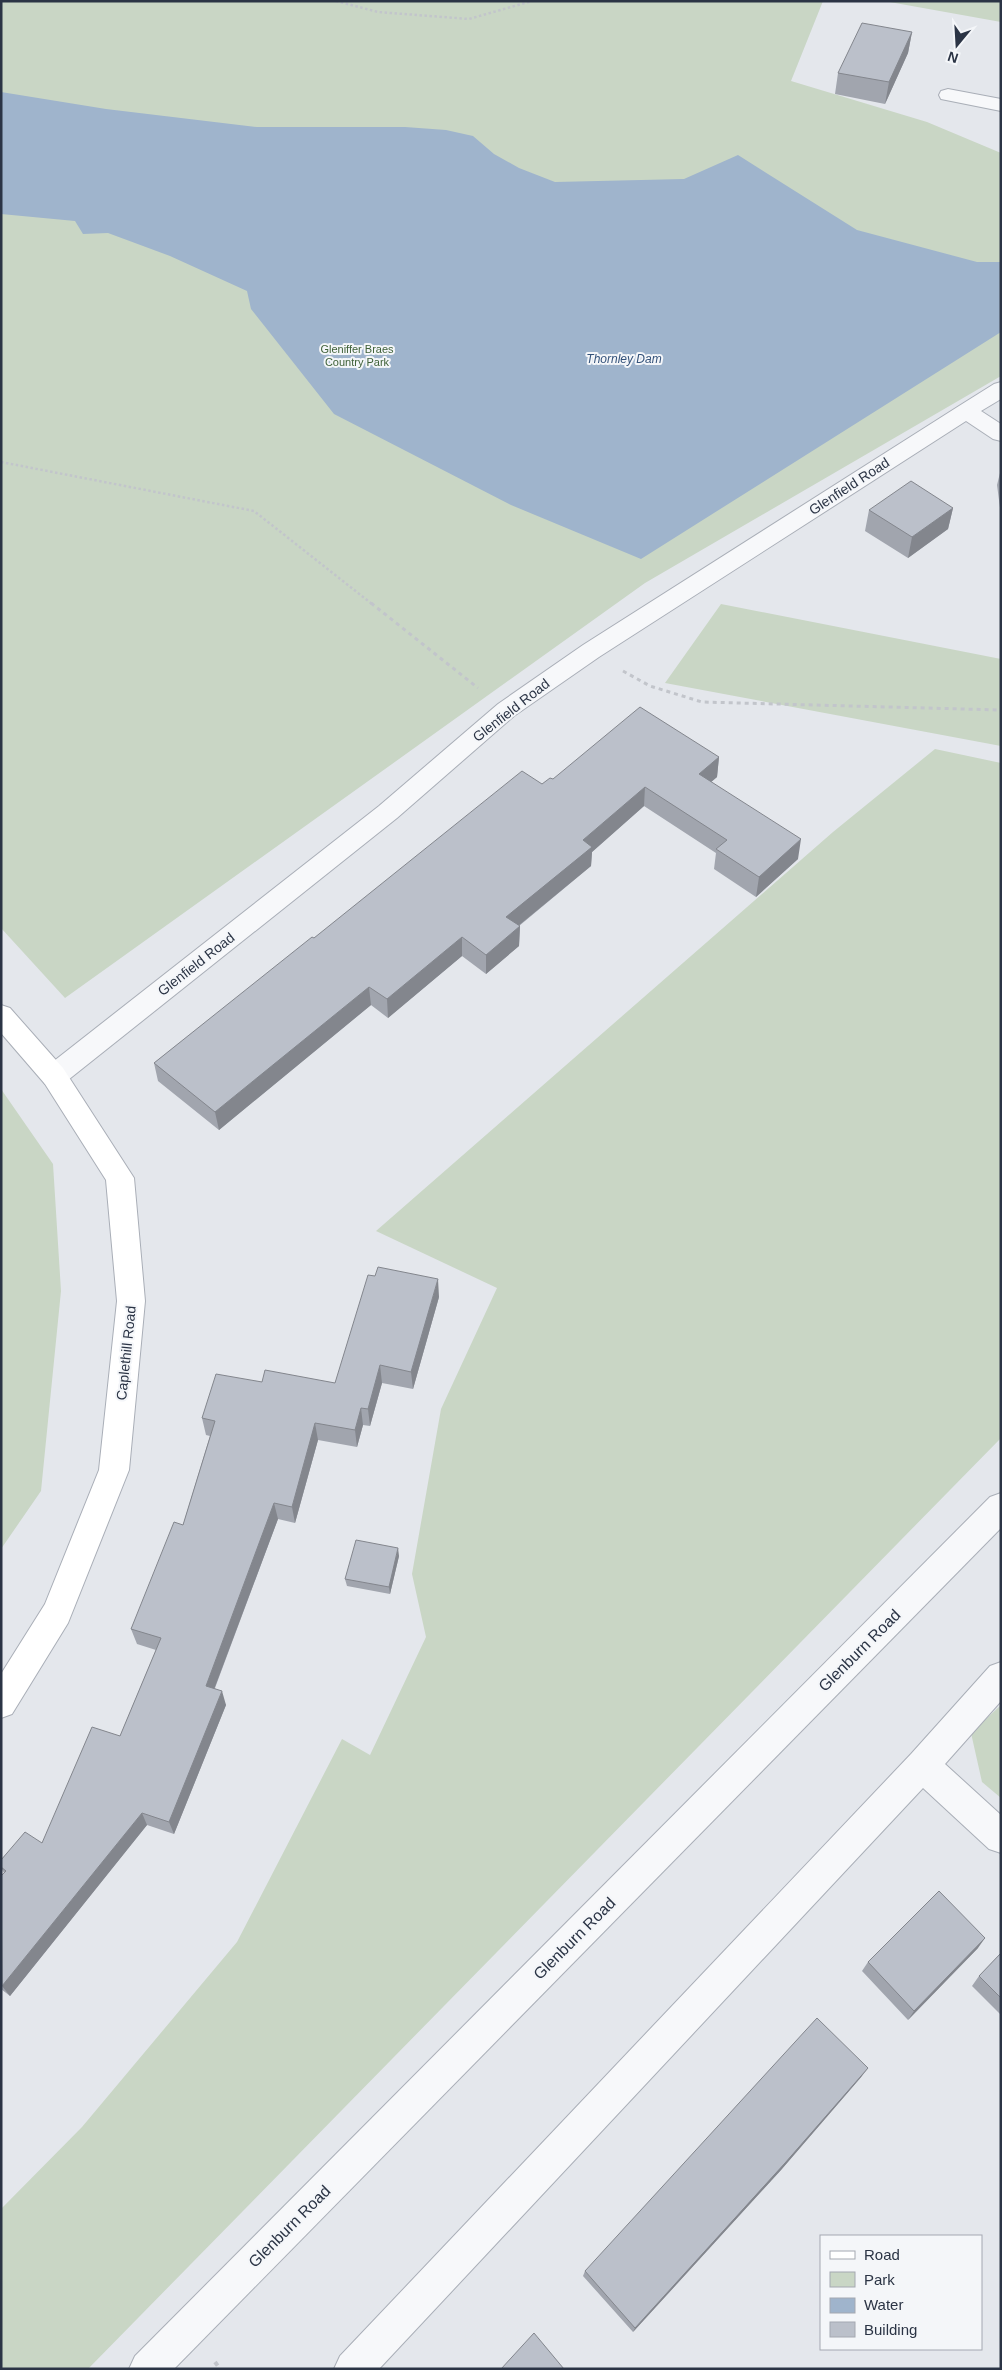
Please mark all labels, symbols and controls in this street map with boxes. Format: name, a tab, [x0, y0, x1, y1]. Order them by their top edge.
north arrow	[932, 20, 982, 70]
text: N	[946, 48, 960, 67]
park label: Gleniffer Braes Country Park	[320, 343, 394, 368]
water label: Thornley Dam	[586, 352, 662, 366]
street label: Glenfield Road	[806, 454, 892, 518]
street label: Glenfield Road	[470, 675, 552, 745]
street label: Glenfield Road	[155, 929, 237, 999]
street label: Caplethill Road	[113, 1305, 139, 1401]
street label: Glenburn Road	[815, 1606, 904, 1695]
street label: Glenburn Road	[530, 1894, 619, 1983]
street label: Glenburn Road	[245, 2182, 334, 2271]
legend	[820, 2235, 982, 2350]
text: Road	[864, 2246, 900, 2263]
text: Park	[864, 2271, 895, 2288]
text: Water	[864, 2296, 903, 2313]
text: Building	[864, 2321, 917, 2338]

